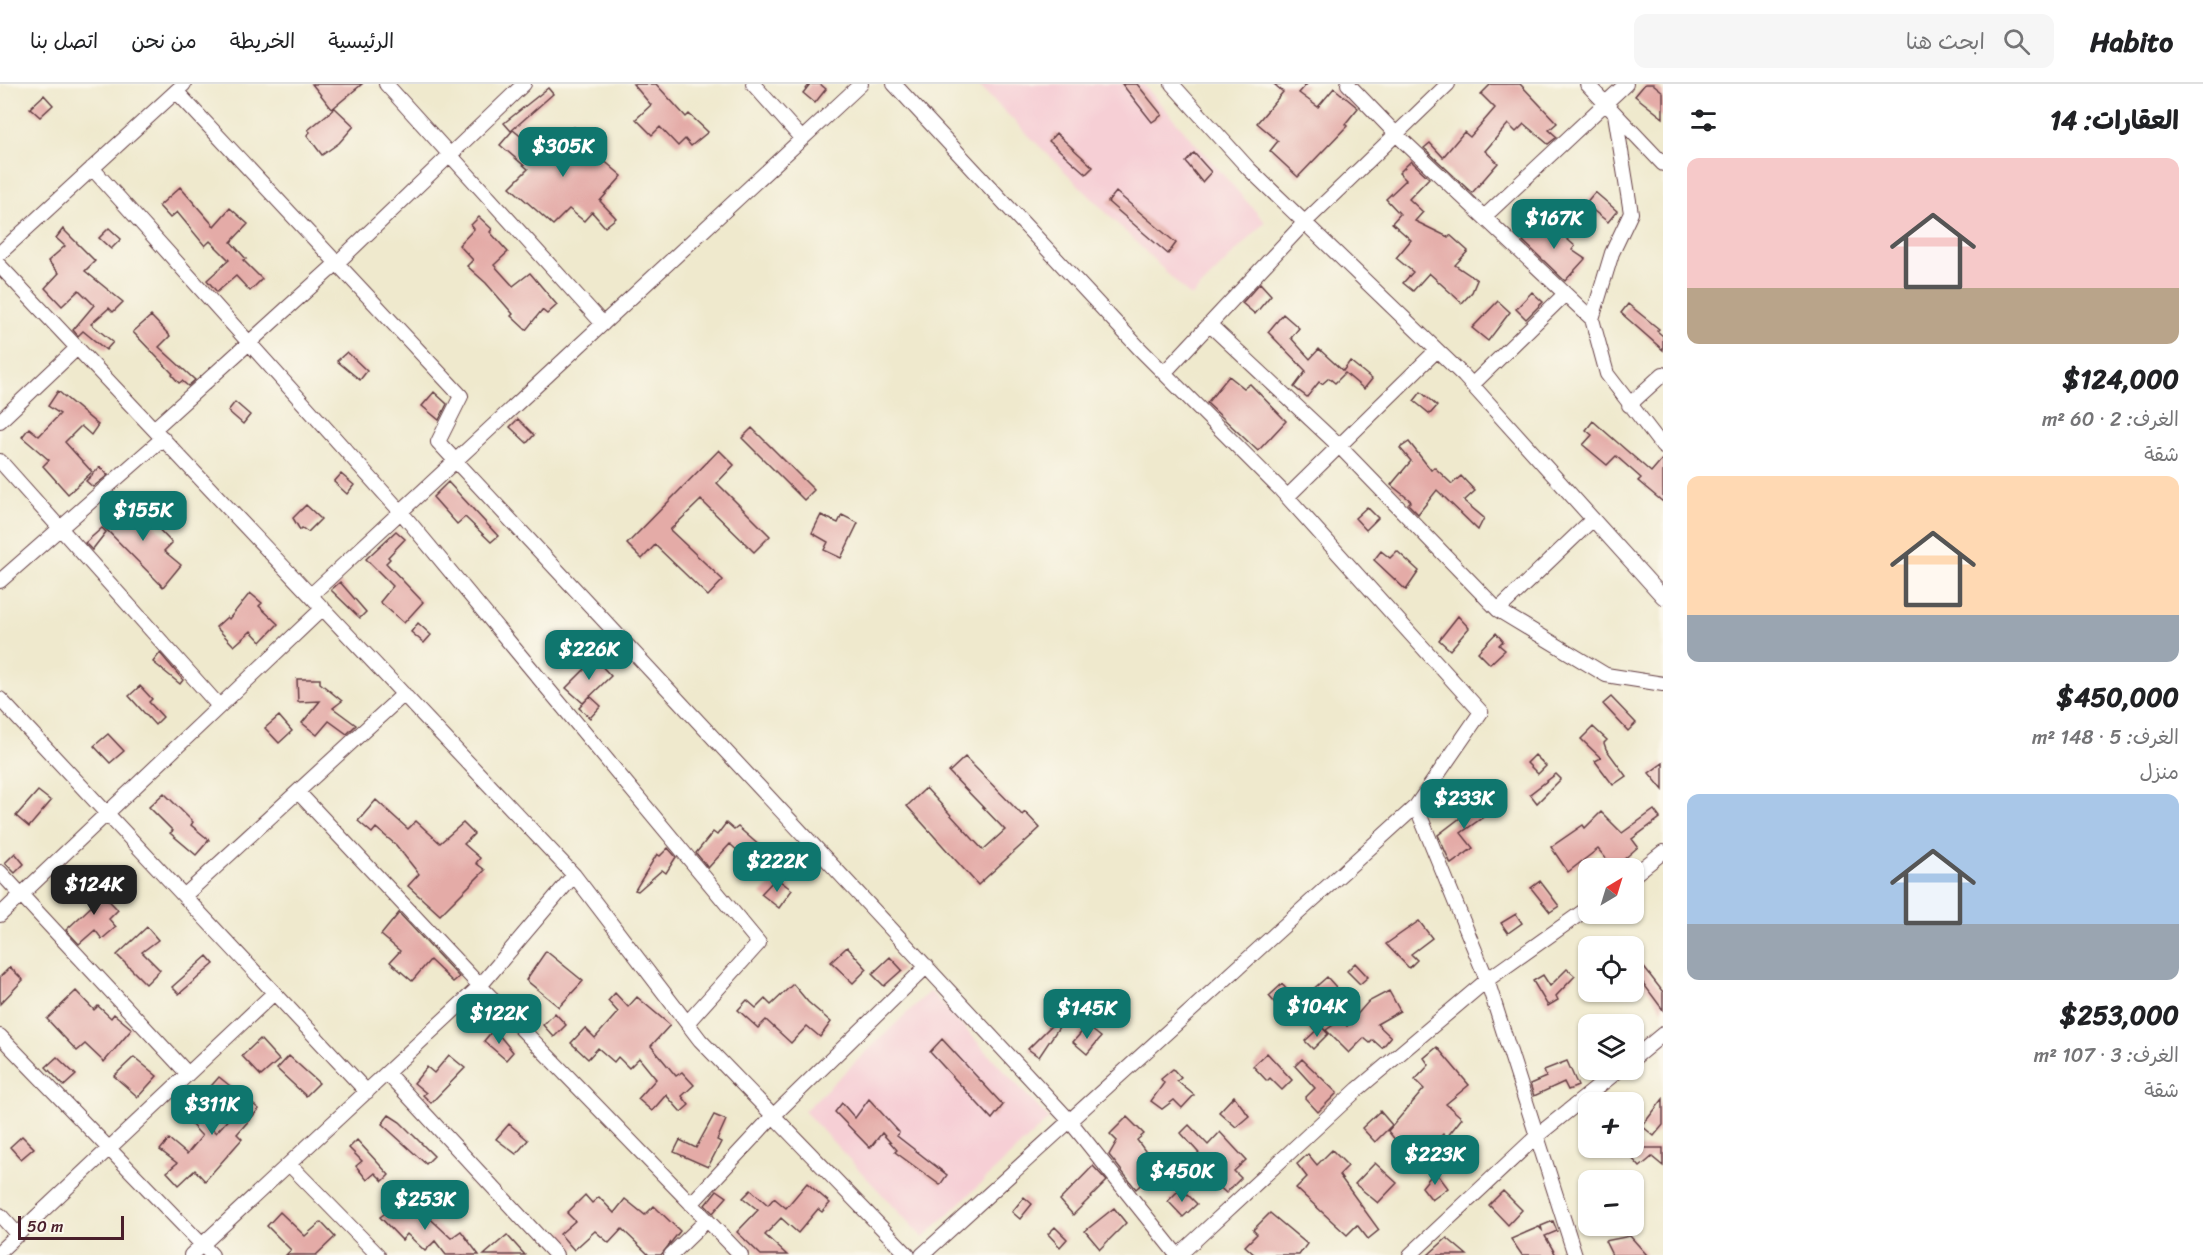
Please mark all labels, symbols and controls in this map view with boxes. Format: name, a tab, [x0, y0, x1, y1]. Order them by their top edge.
search box	[1634, 14, 2054, 68]
text: Habito	[2090, 17, 2173, 66]
text: اتصل بنا	[30, 22, 98, 60]
text: من نحن	[131, 22, 197, 60]
text: الخريطة	[230, 22, 295, 60]
text: الرئيسية	[328, 22, 394, 60]
text: ابحث هنا	[1906, 22, 1985, 61]
icon: search	[2000, 25, 2033, 58]
text: العقارات: 14	[2050, 97, 2179, 143]
icon: filters	[1687, 104, 1720, 137]
pin: $305K	[521, 127, 605, 178]
text: $305K	[532, 129, 594, 164]
icon: home	[1879, 197, 1987, 305]
pin: $167K	[1512, 199, 1596, 250]
text: $167K	[1526, 201, 1582, 236]
text: $124,000	[2063, 356, 2179, 402]
text: الغرف: 2 · 60 m²	[2042, 402, 2179, 437]
text: شقة	[2144, 437, 2179, 472]
pin: $155K	[101, 491, 185, 542]
text: $155K	[114, 493, 172, 528]
icon: home	[1879, 515, 1987, 623]
pin: $226K	[547, 630, 631, 681]
text: $226K	[559, 632, 619, 667]
text: $450,000	[2057, 674, 2179, 720]
text: الغرف: 5 · 148 m²	[2032, 720, 2179, 755]
text: منزل	[2140, 755, 2179, 790]
pin: $233K	[1422, 779, 1506, 830]
text: $233K	[1434, 781, 1494, 816]
icon: home	[1879, 833, 1987, 941]
pin: $222K	[735, 842, 819, 893]
text: $222K	[747, 844, 807, 879]
north arrow	[1578, 858, 1644, 924]
map controls	[1578, 858, 1644, 1236]
pin: $124K	[52, 865, 136, 916]
text: $124K	[65, 867, 123, 902]
button: locate	[1578, 936, 1644, 1002]
pin: $104K	[1275, 987, 1359, 1038]
pin: $145K	[1045, 989, 1129, 1040]
text: $104K	[1287, 989, 1347, 1024]
text: $145K	[1058, 991, 1116, 1026]
text: $253,000	[2060, 992, 2179, 1038]
pin: $122K	[457, 994, 541, 1045]
text: $122K	[470, 996, 528, 1031]
button: layers	[1578, 1014, 1644, 1080]
text: الغرف: 3 · 107 m²	[2034, 1038, 2179, 1073]
text: شقة	[2144, 1073, 2179, 1108]
pin: $311K	[170, 1085, 254, 1136]
text: $311K	[185, 1087, 239, 1122]
button: +	[1578, 1092, 1644, 1158]
pin: $223K	[1393, 1135, 1477, 1186]
text: $223K	[1405, 1137, 1465, 1172]
pin: $450K	[1140, 1152, 1224, 1203]
text: $450K	[1151, 1154, 1213, 1189]
button: −	[1578, 1170, 1644, 1236]
pin: $253K	[383, 1180, 467, 1231]
text: $253K	[395, 1182, 455, 1217]
text: 50 m	[27, 1212, 63, 1241]
scale bar	[18, 1213, 124, 1240]

